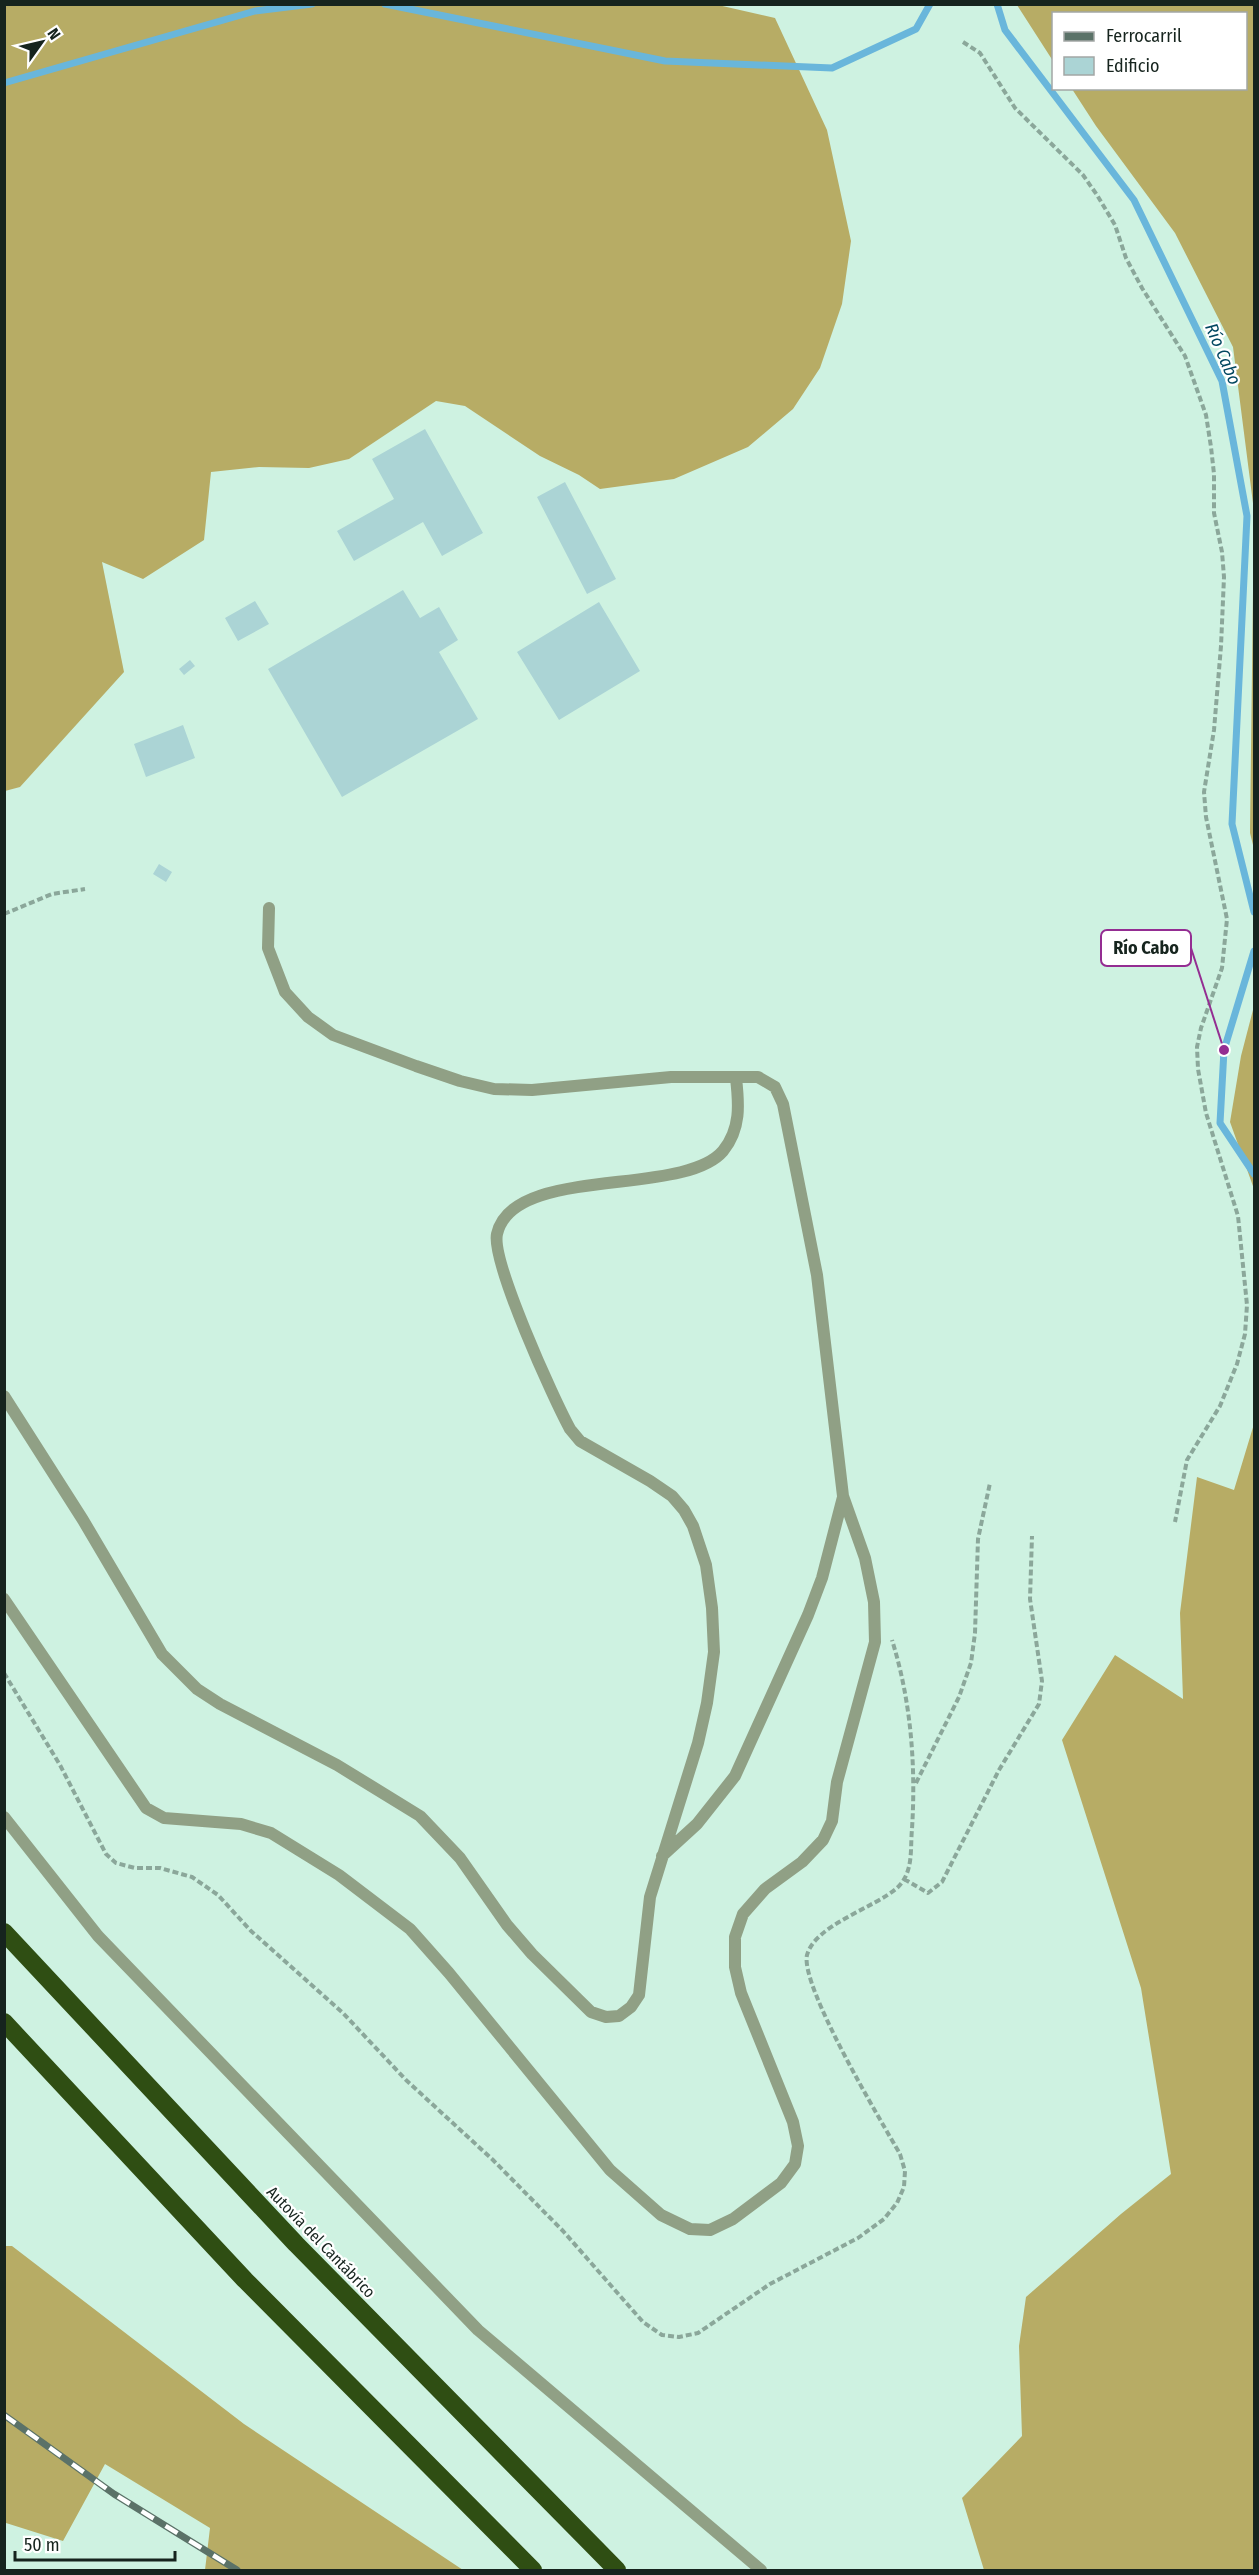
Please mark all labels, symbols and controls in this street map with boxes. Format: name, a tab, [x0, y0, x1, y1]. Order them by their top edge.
north arrow	[12, 12, 72, 72]
legend	[1052, 12, 1247, 90]
text: N	[43, 25, 65, 43]
text: Ferrocarril	[1106, 25, 1182, 47]
text: Edificio	[1106, 55, 1159, 77]
water label: Río Cabo	[1200, 320, 1246, 388]
callout: Río Cabo	[1101, 930, 1191, 966]
text: Río Cabo	[1113, 937, 1179, 959]
street label: Autovía del Cantábrico	[263, 2182, 379, 2302]
scale bar	[15, 2524, 176, 2562]
text: 50 m	[24, 2534, 60, 2556]

